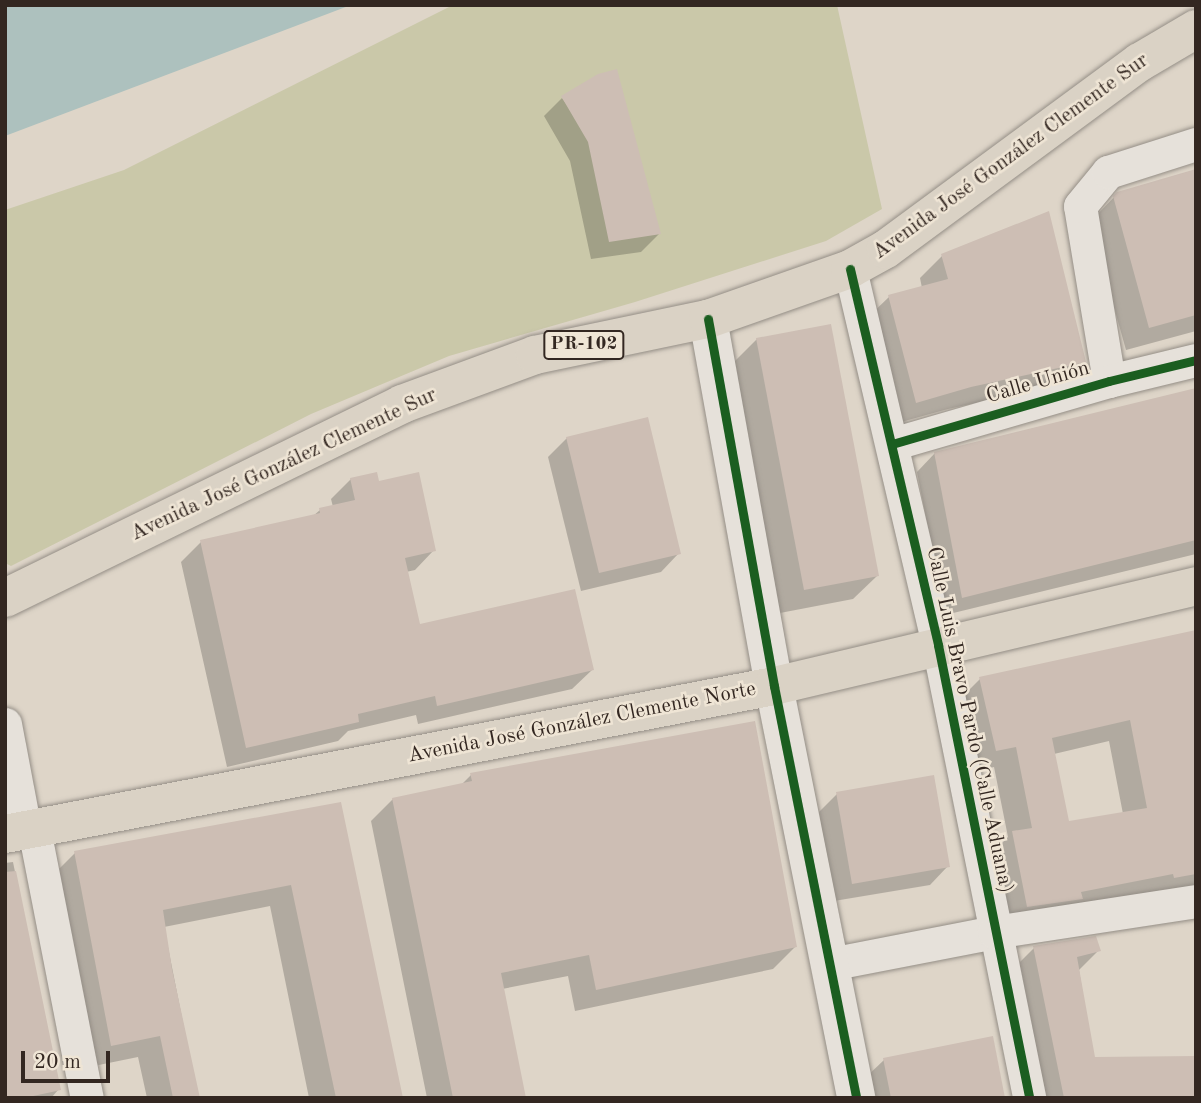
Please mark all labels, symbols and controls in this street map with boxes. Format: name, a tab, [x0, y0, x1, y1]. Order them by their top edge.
street label: Avenida José González Clemente Sur	[868, 48, 1154, 266]
road number: PR-102	[542, 330, 626, 360]
street label: Calle Unión	[983, 356, 1093, 410]
street label: Avenida José González Clemente Sur	[127, 383, 441, 547]
street label: Calle Luis Bravo Pardo (Calle Aduana)	[920, 545, 1018, 895]
street label: Avenida José González Clemente Norte	[406, 677, 758, 769]
scale bar	[24, 1036, 114, 1080]
text: 20 m	[34, 1052, 81, 1073]

